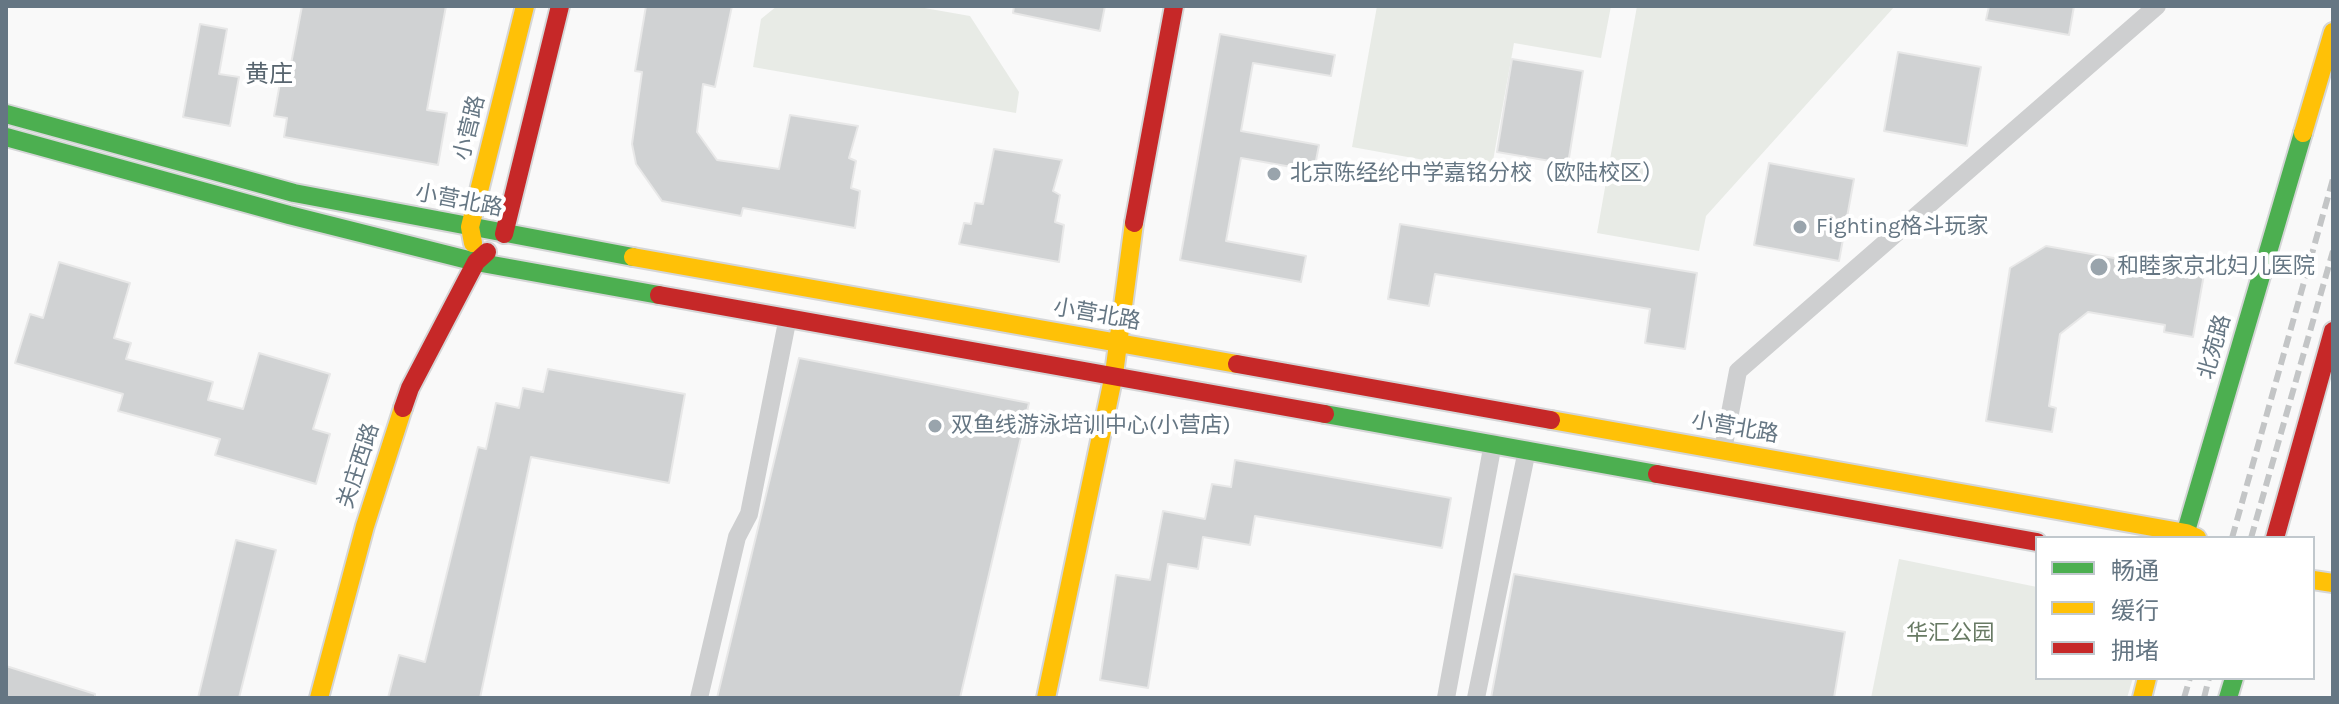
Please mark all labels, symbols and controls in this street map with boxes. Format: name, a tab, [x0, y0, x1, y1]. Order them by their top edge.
district label: 黄庄	[245, 61, 293, 89]
street label: 小营路	[449, 93, 491, 163]
place label: 北京陈经纶中学嘉铭分校（欧陆校区）	[1290, 161, 1664, 187]
marker: 北京陈经纶中学嘉铭分校（欧陆校区）	[1265, 165, 1283, 183]
street label: 小营北路	[413, 180, 505, 222]
place label: Fighting格斗玩家	[1816, 214, 1988, 240]
marker: Fighting格斗玩家	[1791, 218, 1809, 236]
place label: 和睦家京北妇儿医院	[2117, 254, 2315, 280]
marker: 和睦家京北妇儿医院	[2088, 256, 2110, 278]
street label: 小营北路	[1051, 294, 1143, 336]
street label: 北苑路	[2193, 312, 2237, 382]
street label: 小营北路	[1689, 407, 1781, 449]
place label: 双鱼线游泳培训中心(小营店)	[951, 413, 1231, 439]
marker: 双鱼线游泳培训中心(小营店)	[926, 417, 944, 435]
street label: 关庄西路	[333, 420, 385, 512]
legend	[2035, 536, 2315, 680]
text: 畅通	[2111, 557, 2159, 585]
text: 缓行	[2111, 597, 2159, 625]
park label: 华汇公园	[1906, 621, 1994, 647]
text: 拥堵	[2111, 637, 2159, 665]

